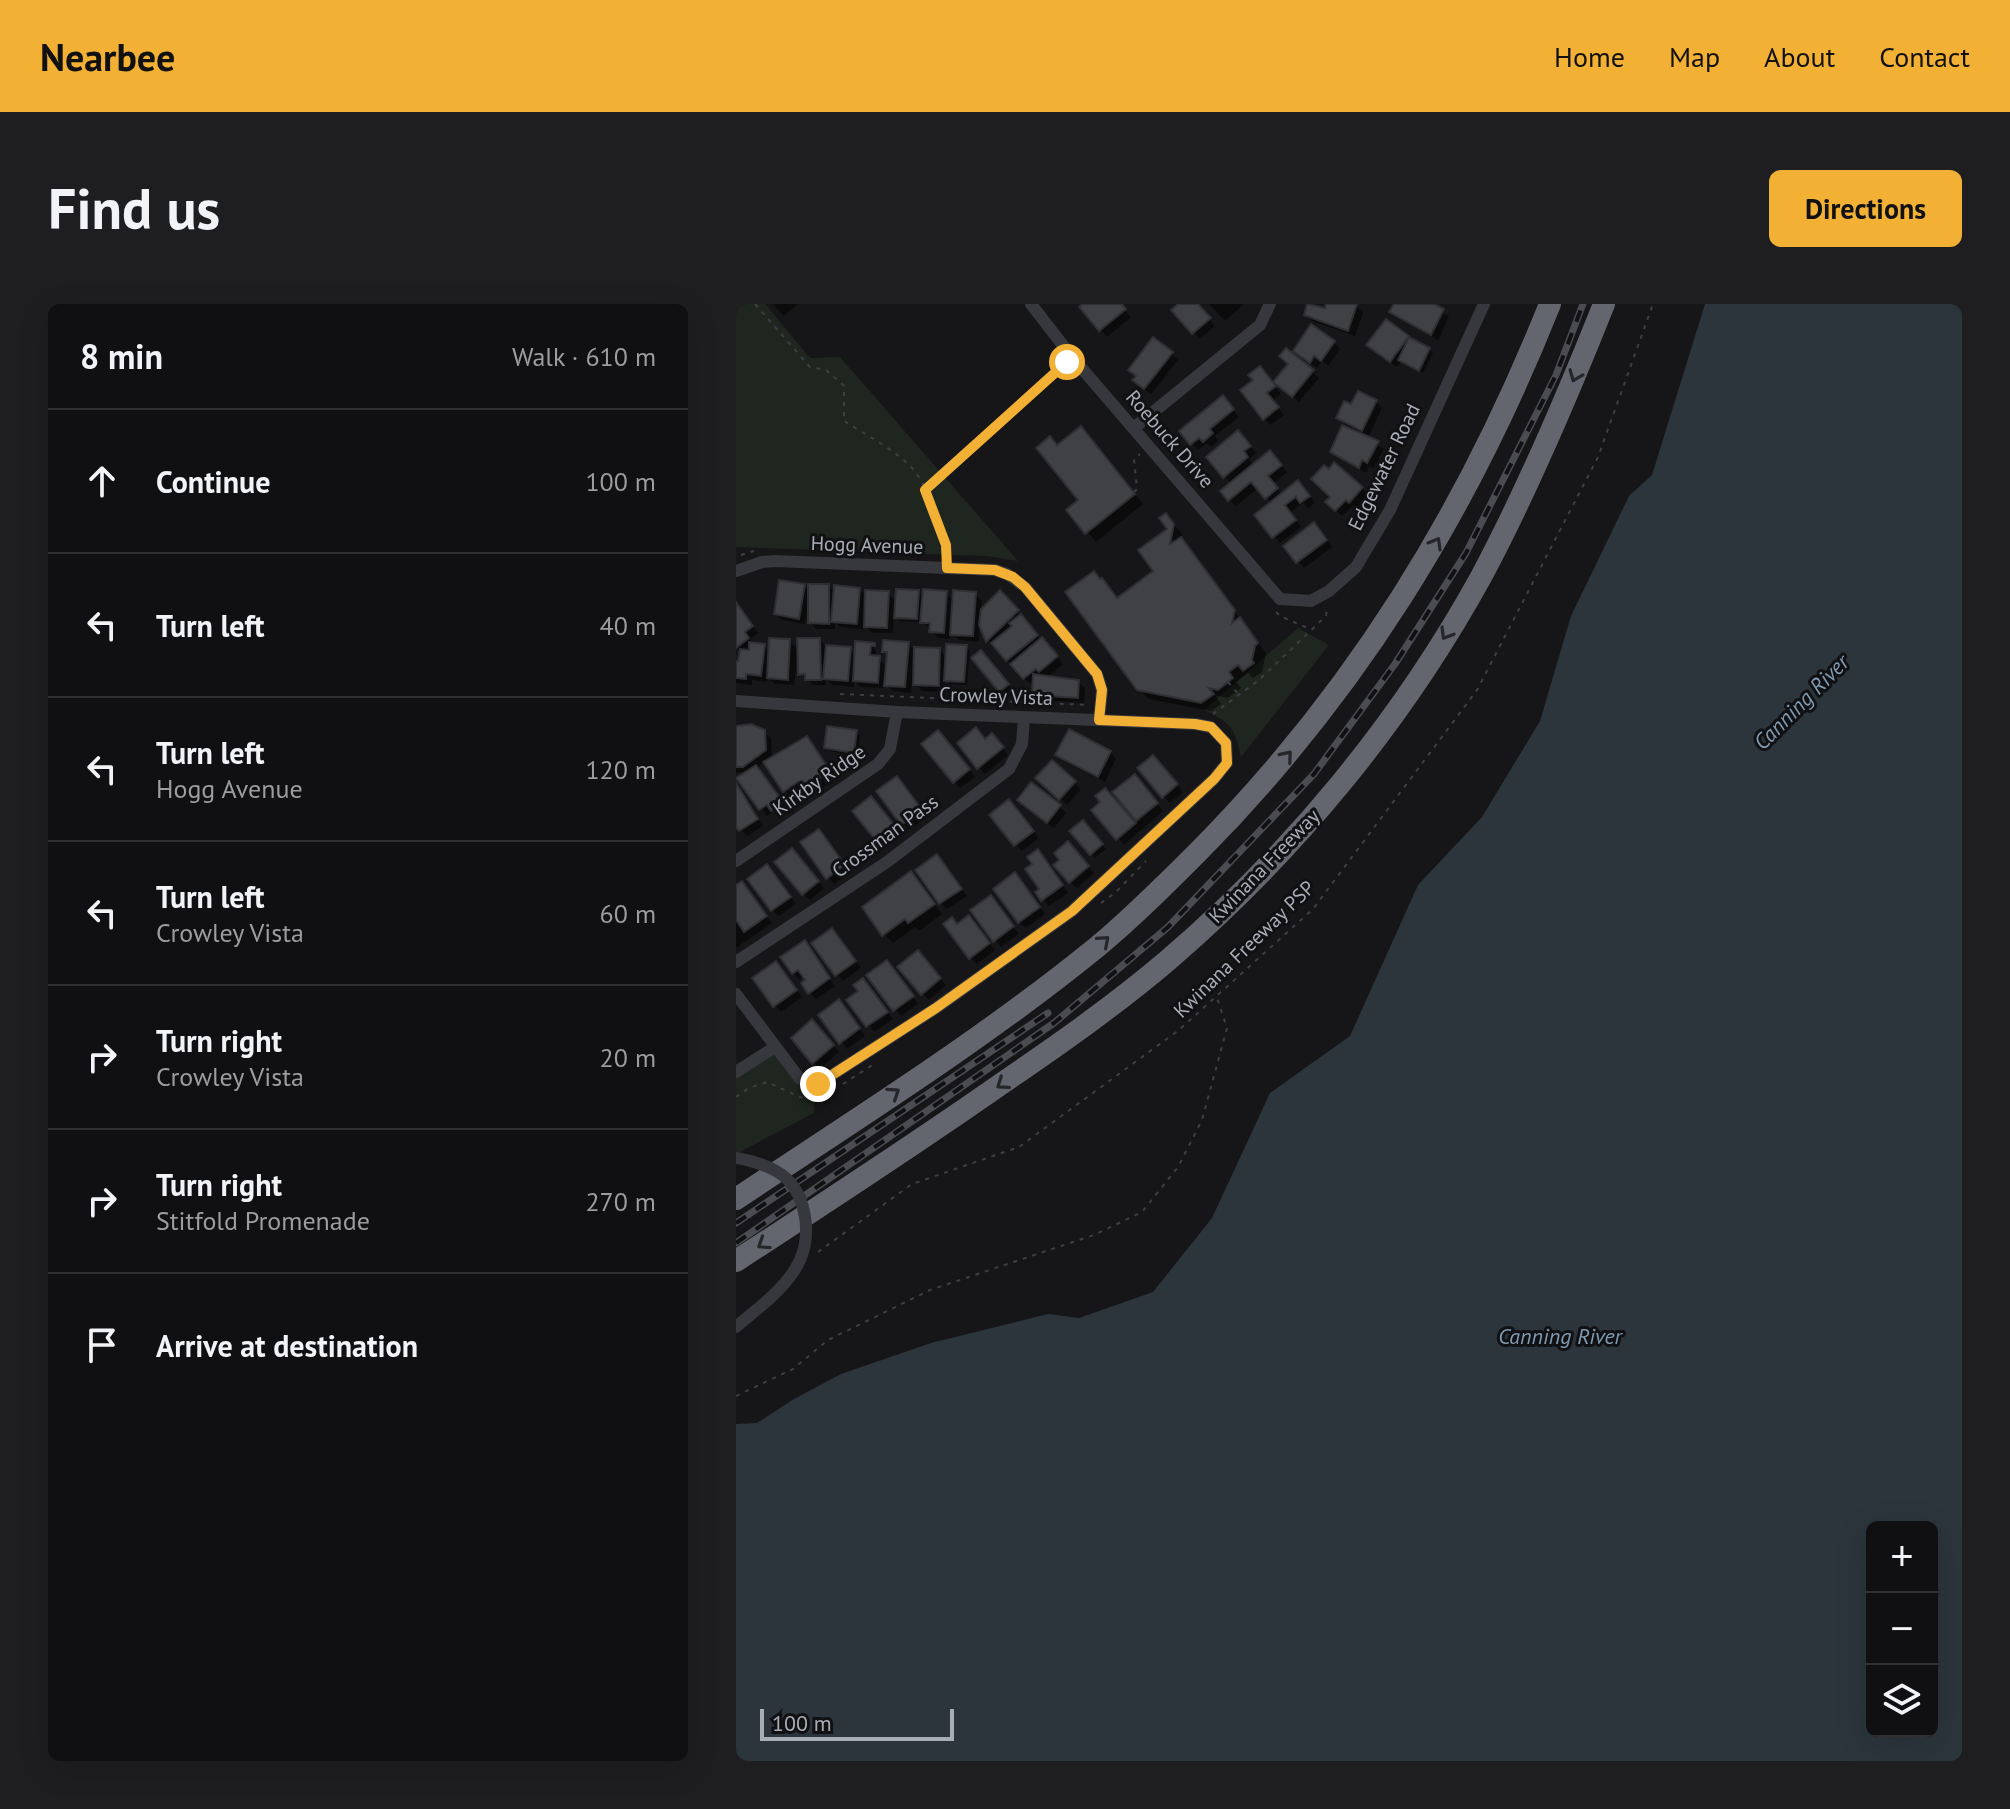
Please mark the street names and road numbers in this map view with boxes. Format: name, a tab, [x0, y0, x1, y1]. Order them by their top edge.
street label: Roebuck Drive	[1120, 385, 1220, 493]
street label: Edgewater Road	[1342, 399, 1426, 535]
street label: Hogg Avenue	[810, 530, 924, 560]
street label: Crowley Vista	[939, 681, 1053, 711]
street label: Kirkby Ridge	[768, 739, 870, 821]
street label: Crossman Pass	[827, 789, 943, 883]
street label: Kwinana Freeway	[1203, 803, 1326, 929]
street label: Kwinana Freeway PSP	[1168, 875, 1320, 1023]

